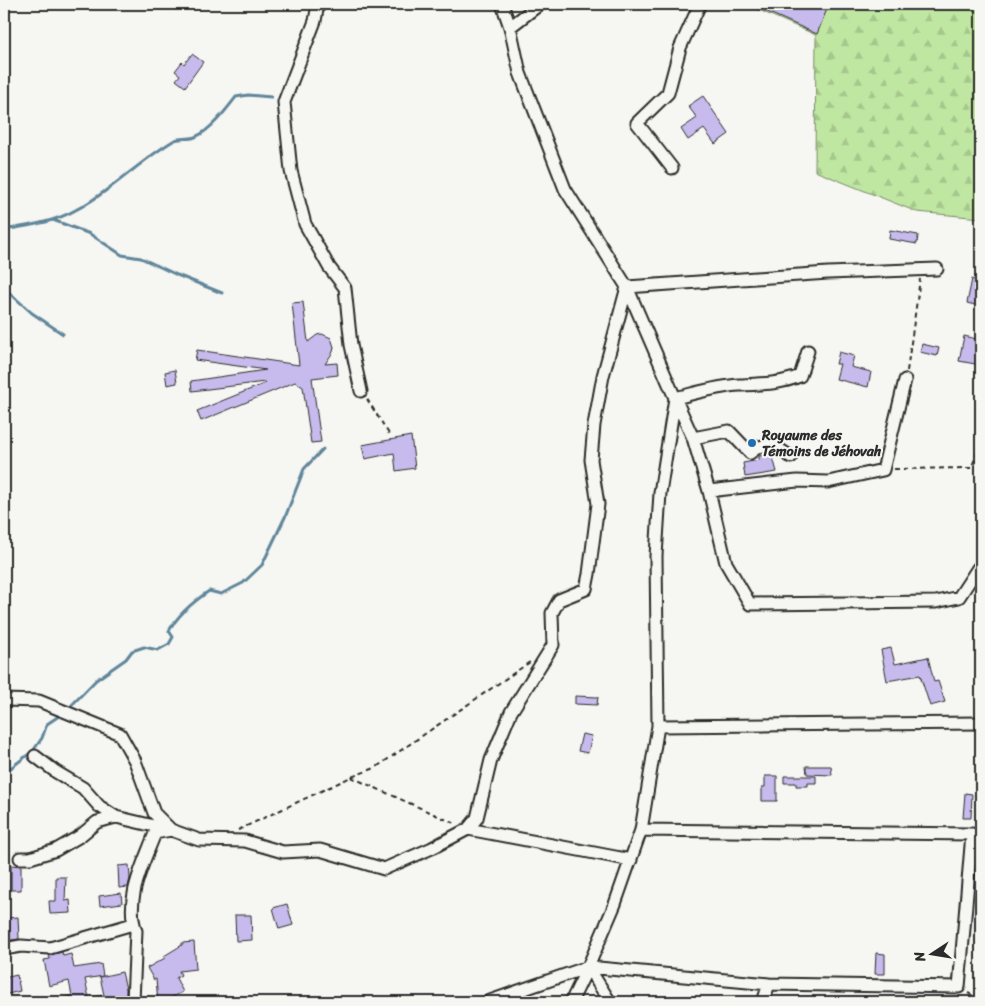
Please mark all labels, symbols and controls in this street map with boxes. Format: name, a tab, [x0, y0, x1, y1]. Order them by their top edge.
place label: Royaume des Témoins de Jéhovah	[761, 423, 882, 464]
marker: Royaume des Témoins de Jéhovah	[746, 437, 758, 449]
north arrow	[908, 928, 958, 978]
text: N	[906, 949, 933, 965]

